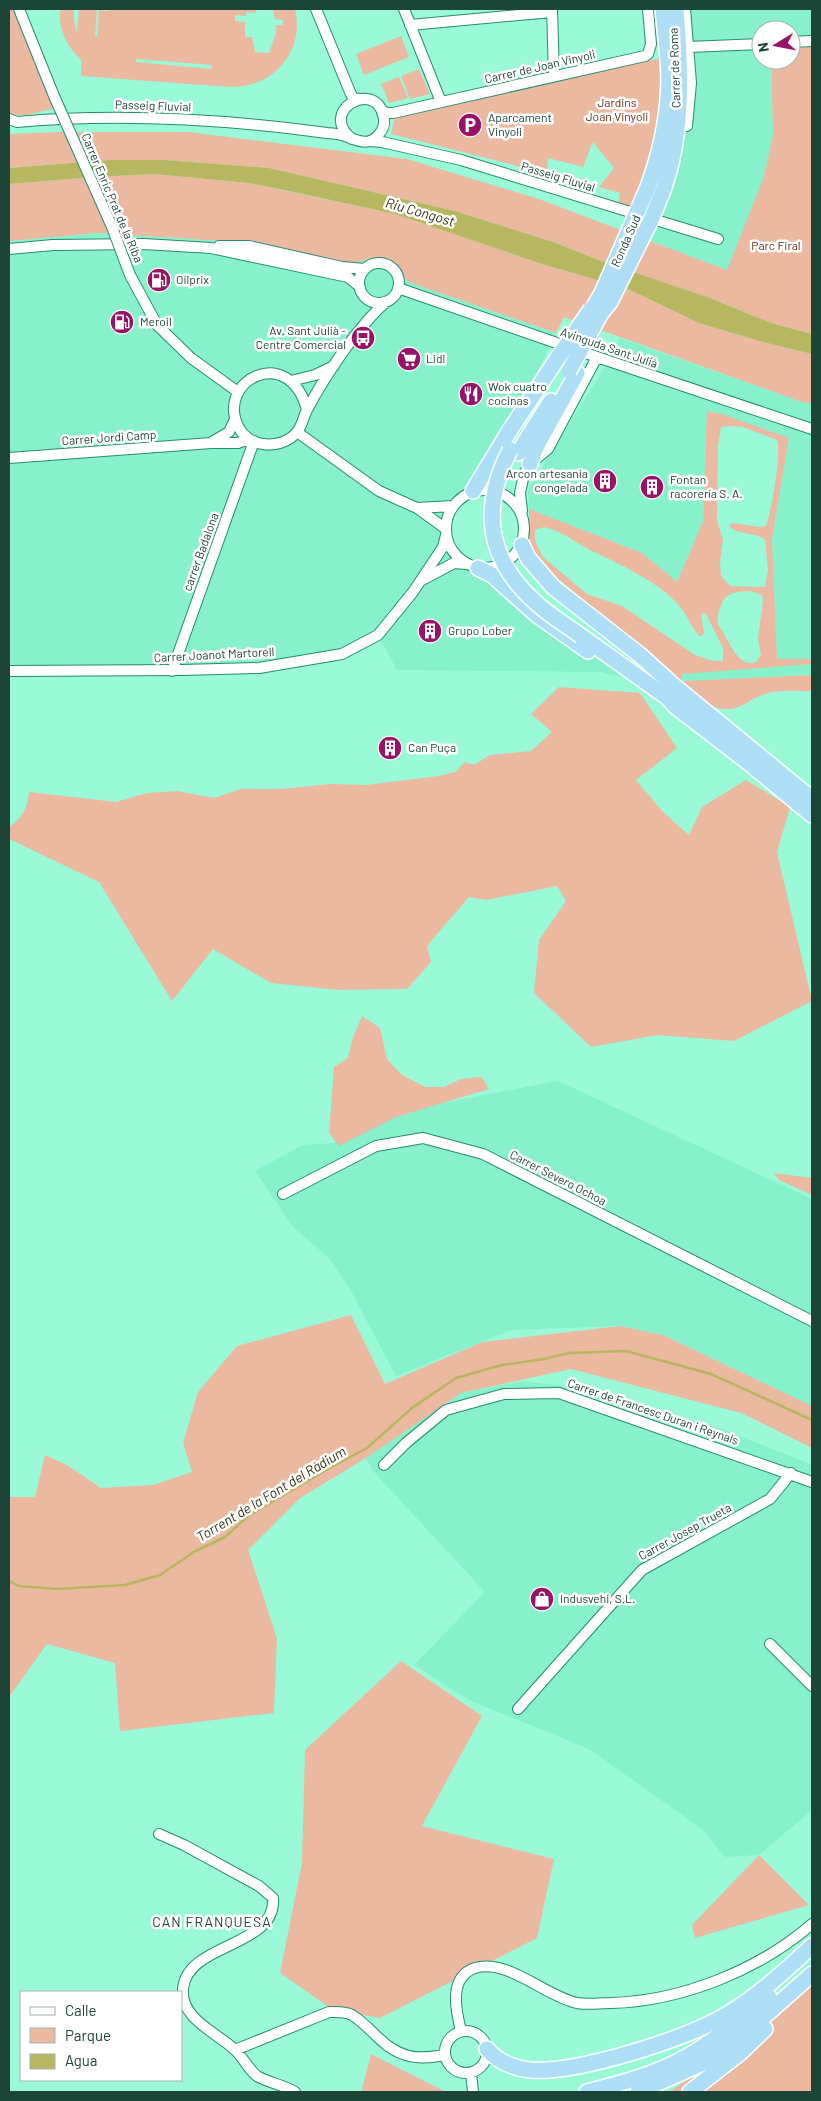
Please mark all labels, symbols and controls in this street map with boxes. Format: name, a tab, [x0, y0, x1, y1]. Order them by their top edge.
north arrow	[751, 20, 801, 70]
street label: Carrer de Roma	[666, 28, 682, 108]
text: N	[754, 41, 772, 53]
street label: Carrer de Joan Vinyoli	[483, 46, 596, 86]
park label: Jardins Joan Vinyoli	[586, 95, 648, 123]
street label: Passeig Fluvial	[115, 97, 192, 113]
place label: Aparcament Vinyoli	[488, 110, 552, 138]
parking icon: Aparcament Vinyoli	[457, 112, 483, 138]
street label: Carrer Enric Prat de la Riba	[79, 131, 147, 264]
street label: Passeig Fluvial	[520, 158, 597, 194]
water label: Riu Congost	[384, 194, 457, 229]
street label: Ronda Sud	[607, 212, 643, 269]
park label: Parc Firal	[751, 238, 801, 252]
fuel station icon: Oilprix	[146, 267, 172, 293]
place label: Oilprix	[176, 272, 209, 286]
fuel station icon: Meroil	[109, 309, 135, 335]
place label: Meroil	[140, 314, 172, 328]
place label: Av. Sant Julià - Centre Comercial	[256, 323, 346, 351]
street label: Avinguda Sant Julià	[559, 324, 660, 370]
bus stop icon: Av. Sant Julià - Centre Comercial	[350, 325, 376, 351]
supermarket icon: Lidl	[396, 346, 422, 372]
place label: Lidl	[426, 351, 445, 365]
place label: Wok cuatro cocinas	[488, 379, 547, 407]
restaurant icon: Wok cuatro cocinas	[458, 381, 484, 407]
street label: Carrer Jordi Camp	[61, 427, 157, 447]
place label: Arcon artesania congelada	[506, 466, 588, 494]
building icon: Arcon artesania congelada	[592, 468, 618, 494]
place label: Fontan racorería S. A.	[670, 472, 743, 500]
building icon: Fontan racorería S. A.	[639, 474, 665, 500]
street label: carrer Badalona	[179, 511, 221, 593]
building icon: Grupo Lober	[417, 618, 443, 644]
place label: Grupo Lober	[448, 623, 513, 637]
street label: Carrer Joanot Martorell	[153, 644, 275, 664]
building icon: Can Puça	[377, 735, 403, 761]
place label: Can Puça	[408, 740, 456, 754]
street label: Carrer Severo Ochoa	[508, 1147, 609, 1207]
street label: Carrer de Francesc Duran i Reynals	[566, 1375, 741, 1447]
water label: Torrent de la Font del Ràdium	[193, 1442, 349, 1545]
street label: Carrer Josep Trueta	[636, 1500, 733, 1562]
shop icon: Indusvehi, S.L.	[529, 1586, 555, 1612]
place label: Indusvehi, S.L.	[560, 1591, 635, 1605]
district label: CAN FRANQUESA	[152, 1913, 272, 1930]
legend	[20, 1991, 182, 2081]
text: Calle	[65, 2001, 97, 2019]
text: Parque	[65, 2026, 111, 2044]
text: Agua	[65, 2051, 98, 2069]

